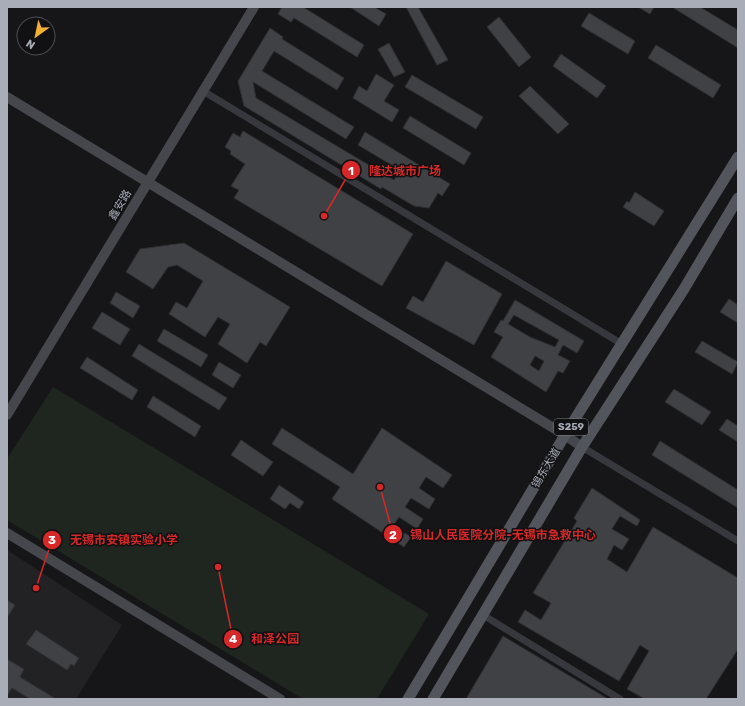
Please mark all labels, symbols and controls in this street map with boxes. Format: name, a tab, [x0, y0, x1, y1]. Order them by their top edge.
north arrow	[16, 16, 56, 56]
text: N	[24, 36, 38, 52]
callout: 隆达城市广场	[341, 158, 449, 182]
text: 1	[348, 164, 354, 178]
text: 隆达城市广场	[369, 164, 441, 178]
street label: 鑫安路	[106, 188, 134, 222]
road number: S259	[554, 419, 588, 435]
street label: 锡东大道	[529, 446, 563, 490]
callout: 锡山人民医院分院-无锡市急救中心	[383, 522, 604, 546]
callout: 无锡市安镇实验小学	[42, 528, 186, 552]
text: 2	[389, 528, 397, 542]
text: 锡山人民医院分院-无锡市急救中心	[410, 528, 596, 542]
text: 3	[48, 533, 56, 547]
text: 无锡市安镇实验小学	[70, 533, 178, 547]
callout: 和泽公园	[223, 627, 307, 651]
text: 4	[229, 632, 237, 646]
text: 和泽公园	[251, 632, 299, 646]

